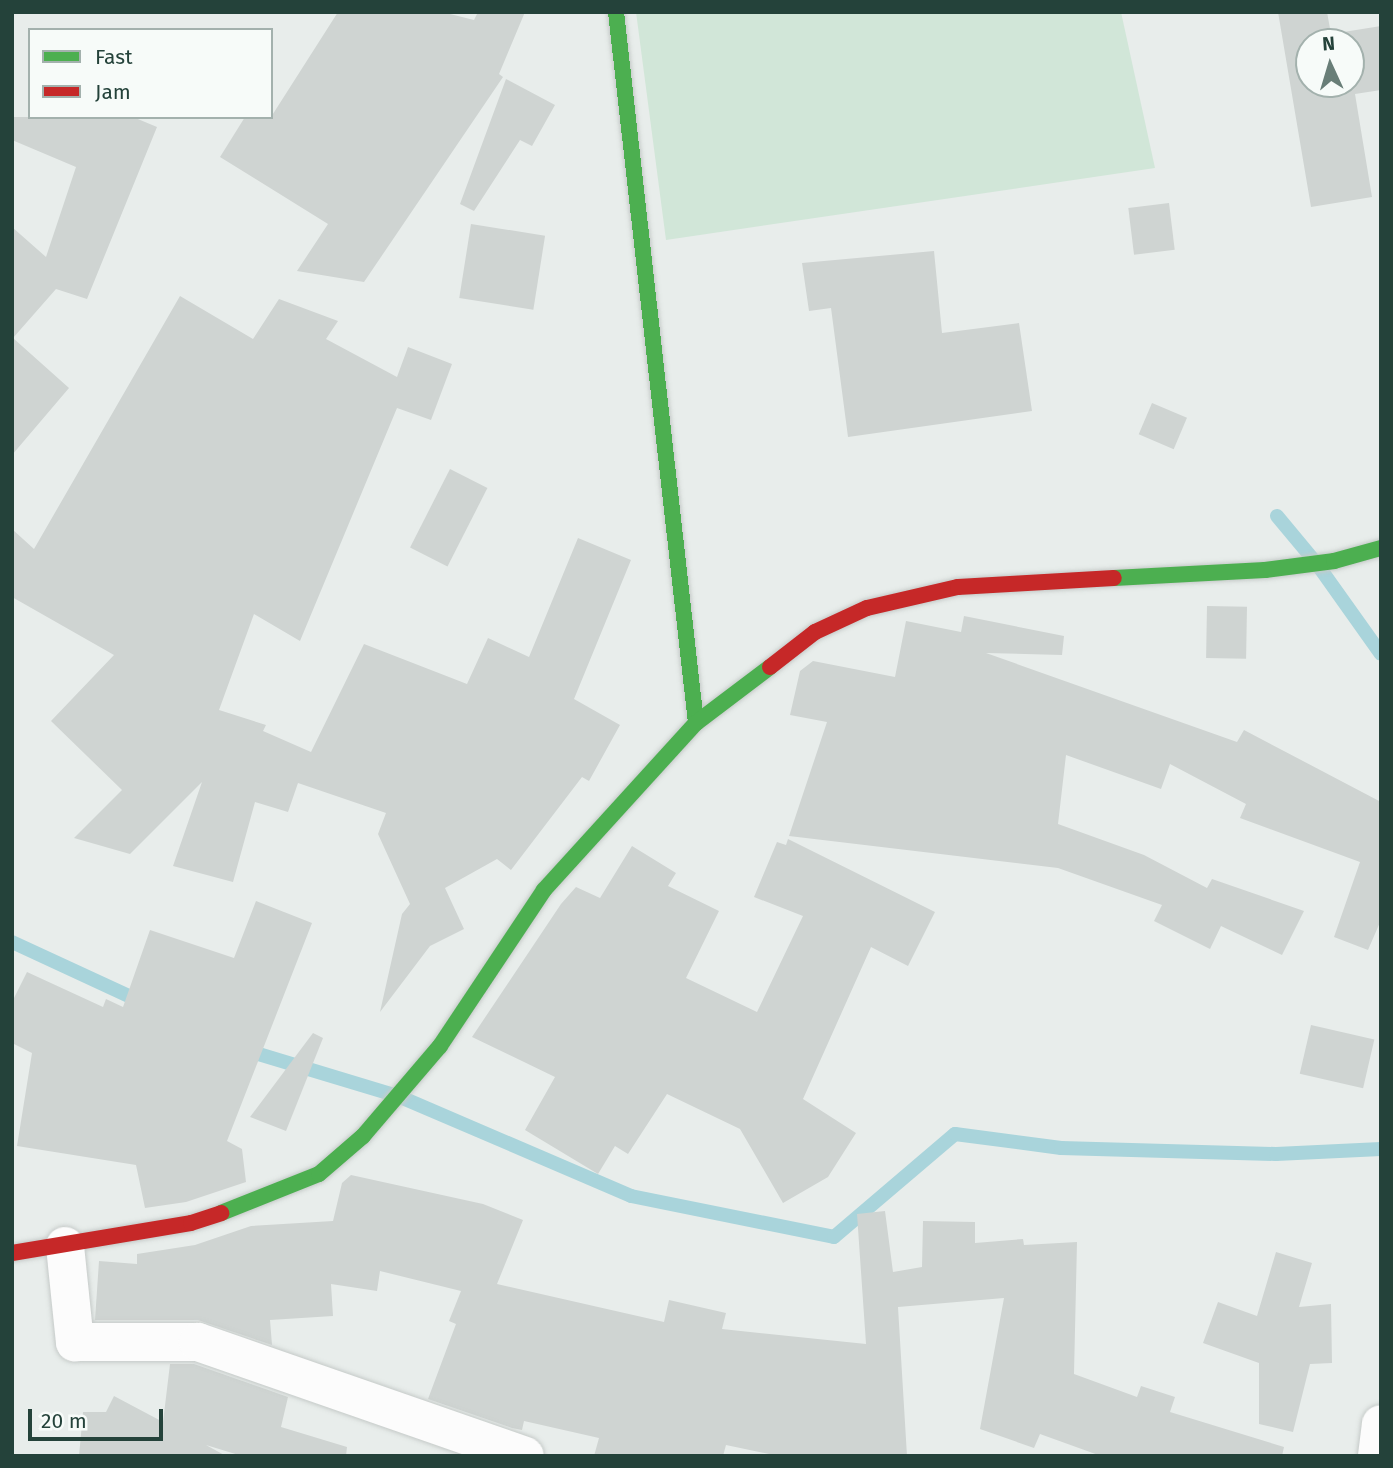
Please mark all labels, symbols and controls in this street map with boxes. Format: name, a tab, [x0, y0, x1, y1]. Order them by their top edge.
legend	[28, 28, 273, 119]
north arrow	[1295, 28, 1365, 98]
text: N	[1322, 32, 1336, 55]
text: Fast	[95, 44, 133, 70]
text: Jam	[95, 79, 131, 105]
scale bar	[32, 1394, 166, 1438]
text: 20 m	[41, 1408, 87, 1434]

